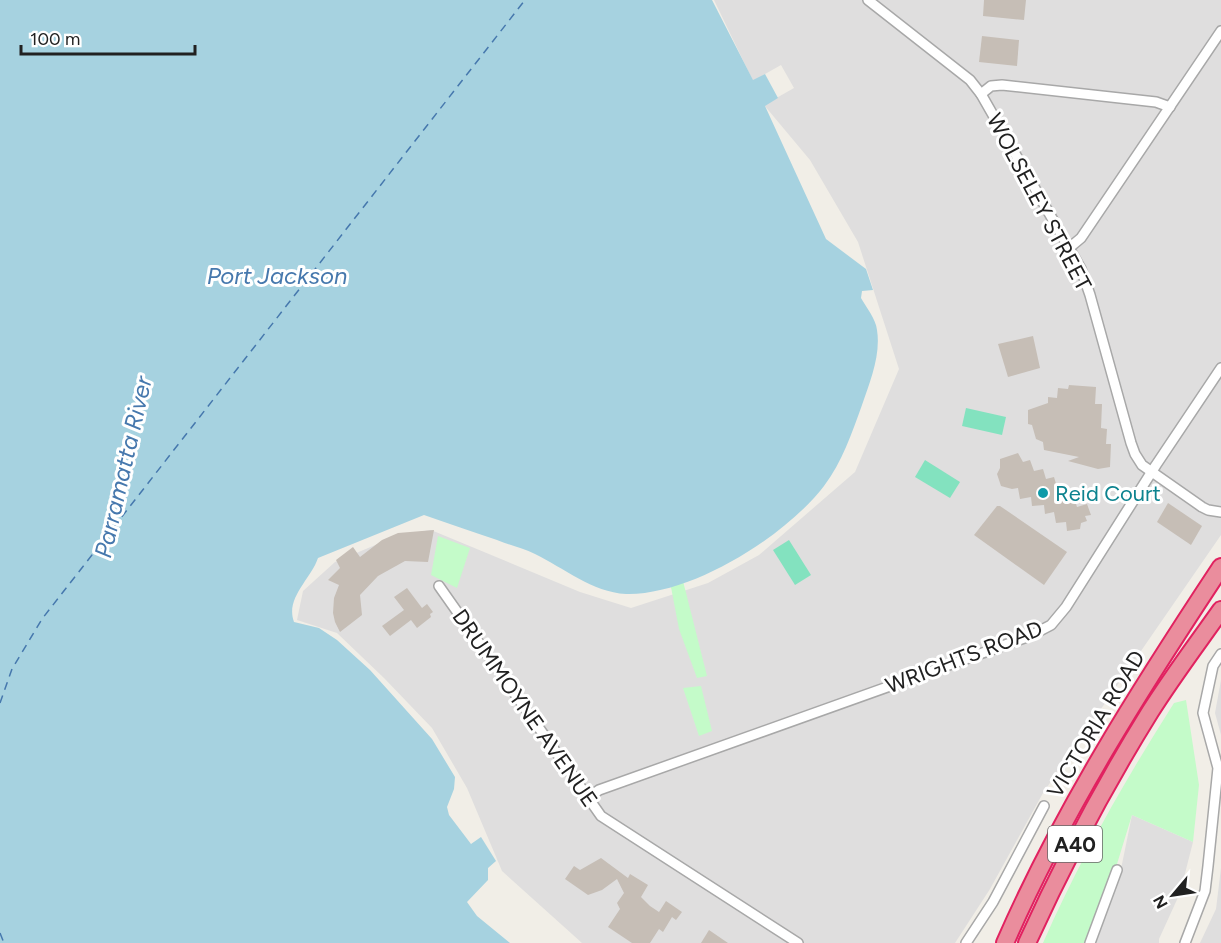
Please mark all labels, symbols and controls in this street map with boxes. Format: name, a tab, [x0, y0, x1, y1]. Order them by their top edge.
scale bar	[21, 18, 195, 56]
text: 100 m	[30, 28, 80, 50]
street label: WOLSELEY STREET	[981, 109, 1097, 295]
water label: Port Jackson	[207, 261, 347, 290]
water label: Parramatta River	[88, 373, 158, 561]
place label: Reid Court	[1055, 480, 1161, 507]
marker: Reid Court	[1036, 486, 1050, 500]
street label: DRUMMOYNE AVENUE	[447, 604, 603, 812]
street label: WRIGHTS ROAD	[882, 615, 1046, 699]
street label: VICTORIA ROAD	[1041, 645, 1151, 803]
road number: A40	[1048, 826, 1102, 862]
north arrow	[1143, 865, 1203, 925]
text: N	[1149, 892, 1172, 912]

